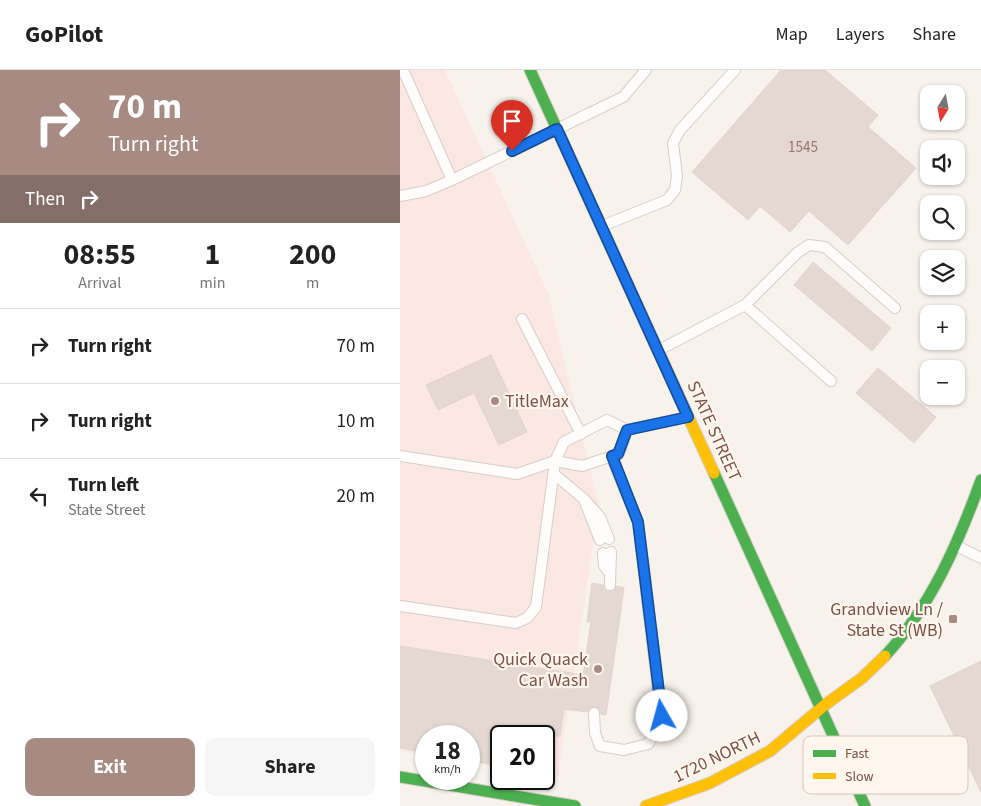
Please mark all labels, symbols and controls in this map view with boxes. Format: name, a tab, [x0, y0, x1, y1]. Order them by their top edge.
text: GoPilot	[25, 17, 103, 52]
text: Map	[776, 22, 808, 47]
text: Layers	[836, 22, 885, 47]
text: Share	[913, 22, 956, 47]
text: 70 m	[108, 82, 182, 132]
north arrow	[920, 85, 965, 130]
map controls	[920, 85, 965, 405]
icon: right	[25, 90, 90, 155]
pin	[491, 100, 533, 151]
icon: arrive	[498, 107, 526, 135]
text: Turn right	[108, 128, 198, 160]
house number: 1545	[788, 137, 818, 158]
button: sound	[920, 140, 965, 185]
icon: right	[75, 185, 103, 213]
text: Then	[25, 186, 65, 213]
button: search	[920, 195, 965, 240]
text: 08:55	[64, 233, 136, 276]
text: 1	[204, 233, 220, 276]
text: 200	[289, 233, 336, 276]
button: layers	[920, 250, 965, 295]
text: Arrival	[78, 272, 121, 294]
text: min	[199, 272, 225, 294]
text: m	[306, 272, 319, 294]
button: +	[920, 305, 965, 350]
icon: right	[25, 332, 53, 360]
text: Turn right	[68, 333, 152, 360]
text: 70 m	[337, 333, 375, 360]
button: −	[920, 360, 965, 405]
street label: STATE STREET	[681, 377, 747, 485]
place label: TitleMax	[505, 389, 569, 414]
marker: TitleMax	[489, 395, 501, 407]
icon: right	[25, 407, 53, 435]
text: Turn right	[68, 408, 152, 435]
text: 10 m	[337, 408, 375, 435]
text: Turn left	[68, 472, 139, 499]
icon: left	[25, 482, 53, 510]
text: 20 m	[337, 483, 375, 510]
text: State Street	[68, 499, 146, 521]
place label: Grandview Ln / State St (WB)	[830, 597, 944, 643]
marker: Grandview Ln / State St (WB)	[947, 613, 959, 625]
place label: Quick Quack Car Wash	[493, 647, 588, 693]
marker: Quick Quack Car Wash	[592, 663, 604, 675]
position arrow	[635, 689, 687, 741]
speed limit sign: 20	[490, 725, 555, 790]
street label: 1720 NORTH	[669, 725, 765, 789]
text: 18	[434, 733, 461, 769]
legend	[803, 736, 968, 794]
button: Exit	[25, 738, 195, 796]
button: Share	[205, 738, 375, 796]
text: Fast	[845, 744, 869, 764]
text: km/h	[434, 761, 461, 778]
text: Slow	[845, 767, 874, 787]

